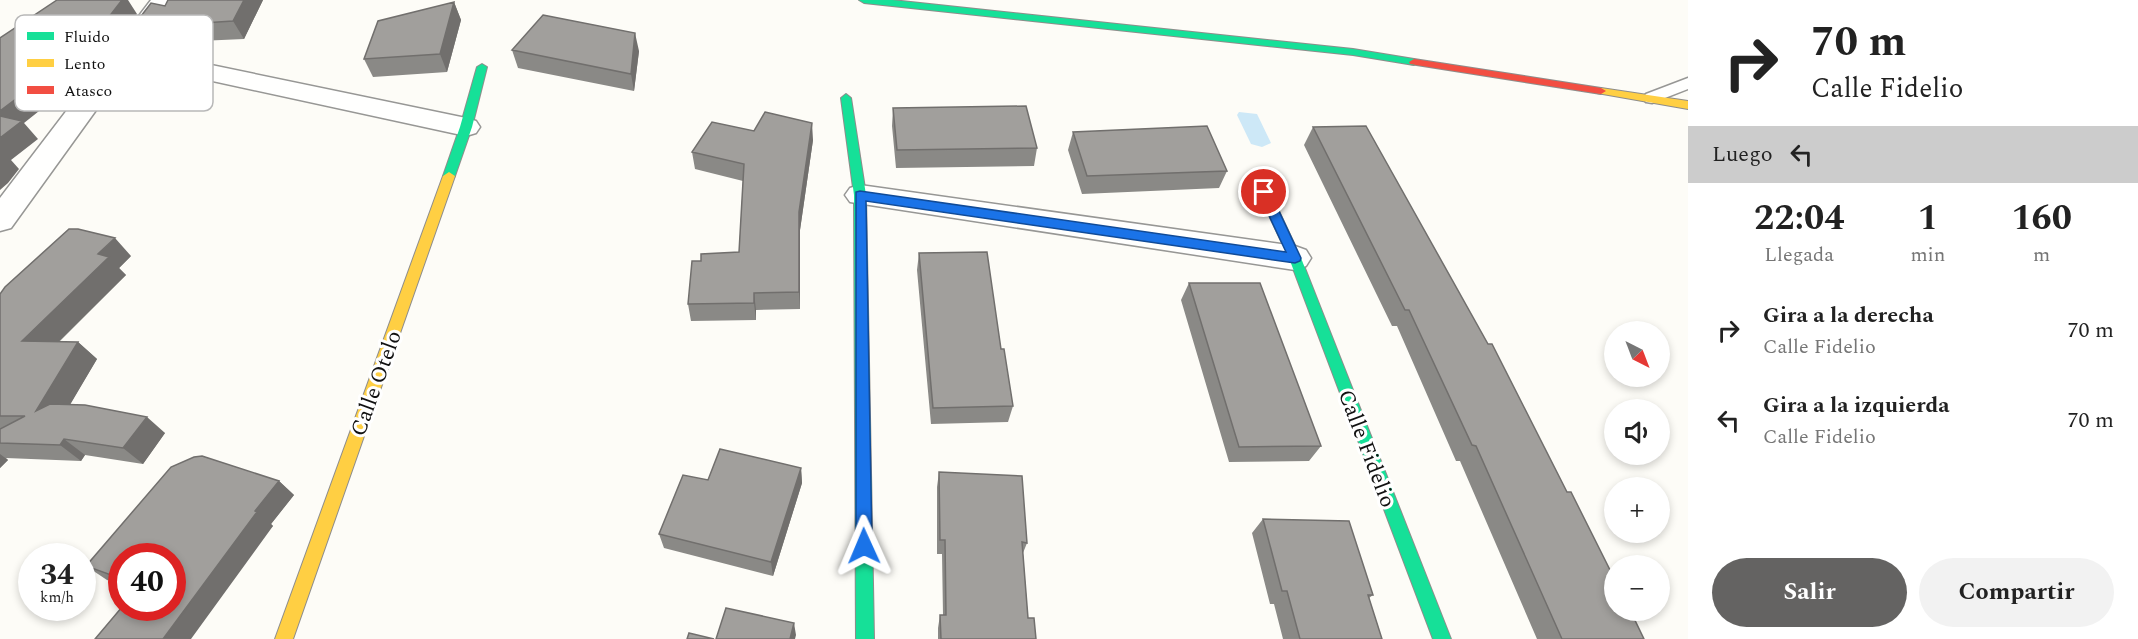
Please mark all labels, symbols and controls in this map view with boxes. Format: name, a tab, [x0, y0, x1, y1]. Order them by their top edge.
text: 70 m	[1811, 11, 1906, 74]
legend	[15, 15, 213, 111]
icon: right	[1712, 24, 1790, 102]
text: Fluido	[64, 25, 110, 49]
text: Lento	[64, 52, 105, 76]
text: Calle Fidelio	[1811, 68, 1963, 110]
text: Atasco	[64, 79, 112, 103]
text: Luego	[1712, 138, 1773, 171]
icon: left	[1785, 138, 1818, 171]
pin	[1238, 166, 1289, 217]
icon: arrive	[1247, 175, 1280, 208]
text: 22:04	[1754, 191, 1844, 246]
text: 1	[1918, 191, 1938, 246]
text: 160	[2011, 191, 2072, 246]
text: Llegada	[1764, 240, 1834, 270]
text: min	[1910, 240, 1945, 270]
text: m	[2033, 240, 2050, 270]
text: Gira a la derecha	[1763, 299, 1934, 332]
icon: right	[1712, 314, 1745, 347]
text: 70 m	[2068, 314, 2114, 347]
north arrow	[1604, 321, 1670, 387]
map controls	[1604, 321, 1670, 621]
street label: Calle Otelo	[342, 326, 411, 441]
text: Calle Fidelio	[1763, 332, 1876, 362]
street label: Calle Fidelio	[1329, 385, 1404, 512]
text: Gira a la izquierda	[1763, 389, 1950, 422]
button: sound	[1604, 399, 1670, 465]
icon: left	[1712, 404, 1745, 437]
text: 70 m	[2068, 404, 2114, 437]
text: Calle Fidelio	[1763, 422, 1876, 452]
button: +	[1604, 477, 1670, 543]
position arrow	[832, 514, 896, 578]
speed limit sign: 40	[108, 543, 186, 621]
text: 34	[40, 552, 74, 598]
button: −	[1604, 555, 1670, 621]
button: Salir	[1712, 558, 1907, 627]
button: Compartir	[1919, 558, 2114, 627]
text: km/h	[40, 586, 74, 609]

